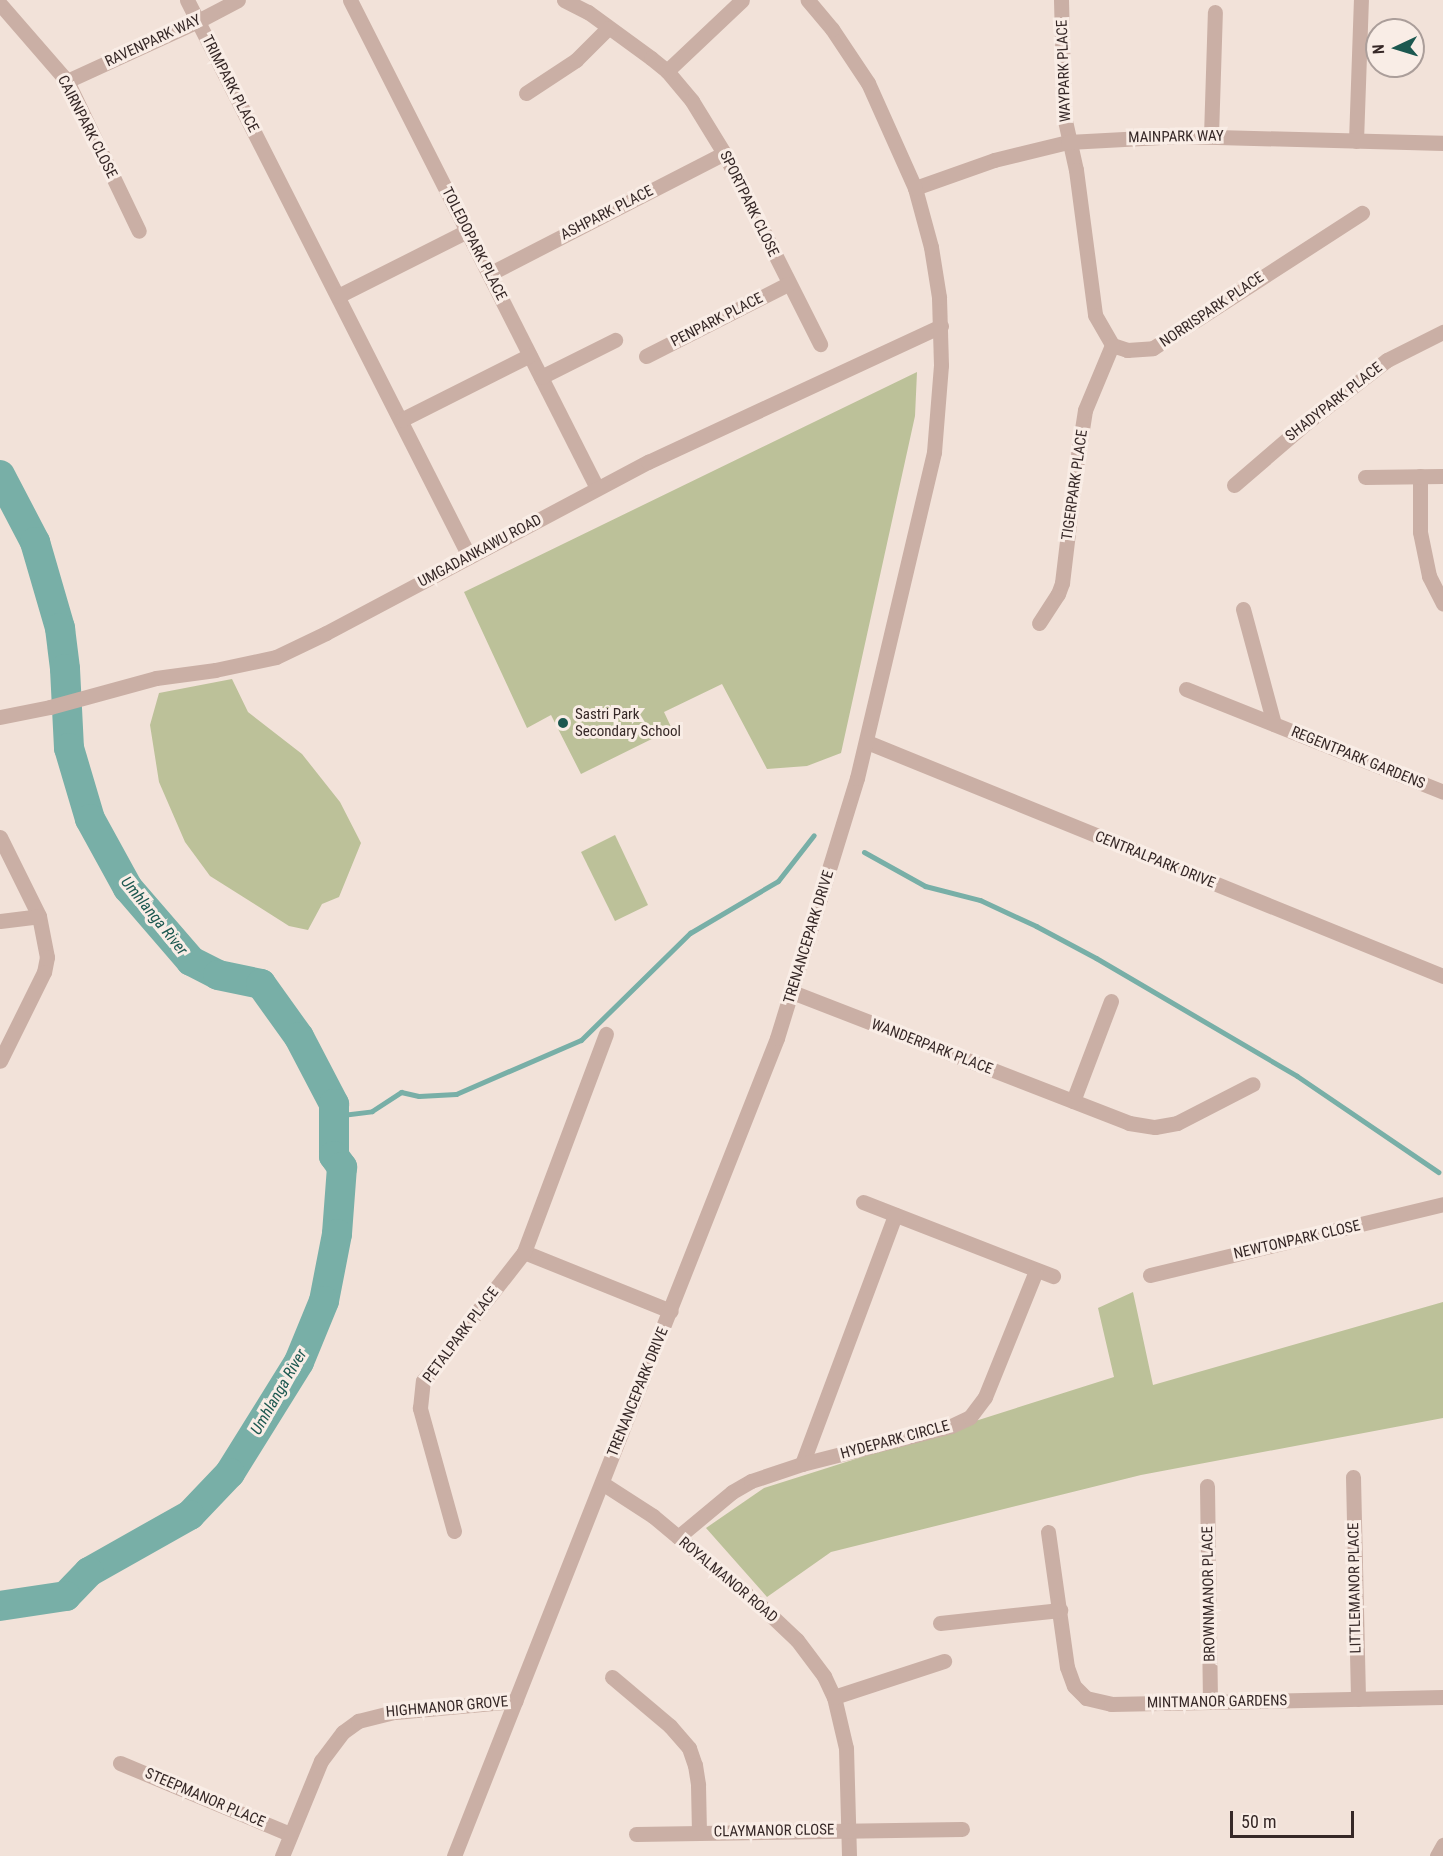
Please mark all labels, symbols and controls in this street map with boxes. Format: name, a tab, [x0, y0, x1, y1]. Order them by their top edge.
street label: RAVENPARK WAY	[102, 11, 204, 71]
north arrow	[1365, 18, 1425, 78]
street label: WAYPARK PLACE	[1053, 19, 1075, 123]
street label: TRIMPARK PLACE	[198, 32, 262, 136]
text: N	[1369, 44, 1388, 55]
street label: CAIRNPARK CLOSE	[53, 73, 121, 181]
street label: MAINPARK WAY	[1128, 127, 1224, 147]
street label: SPORTPARK CLOSE	[716, 148, 782, 260]
street label: ASHPARK PLACE	[558, 182, 656, 244]
street label: TOLEDOPARK PLACE	[438, 184, 510, 304]
street label: NORRISPARK PLACE	[1157, 269, 1267, 351]
street label: PENPARK PLACE	[668, 289, 766, 351]
street label: SHADYPARK PLACE	[1282, 359, 1386, 445]
street label: TIGERPARK PLACE	[1058, 429, 1092, 541]
street label: UMGADANKAWU ROAD	[415, 511, 545, 591]
place label: Sastri Park Secondary School	[575, 705, 681, 740]
marker: Sastri Park Secondary School	[556, 716, 570, 730]
street label: REGENTPARK GARDENS	[1288, 723, 1428, 793]
street label: CENTRALPARK DRIVE	[1092, 828, 1218, 892]
street label: TRENANCEPARK DRIVE	[780, 868, 838, 1006]
water label: Umhlanga River	[116, 873, 192, 959]
street label: WANDERPARK PLACE	[869, 1016, 995, 1078]
street label: NEWTONPARK CLOSE	[1232, 1217, 1362, 1263]
street label: PETALPARK PLACE	[419, 1284, 503, 1386]
street label: TRENANCEPARK DRIVE	[604, 1325, 672, 1459]
water label: Umhlanga River	[247, 1346, 311, 1438]
street label: HYDEPARK CIRCLE	[839, 1417, 951, 1463]
street label: LITTLEMANOR PLACE	[1345, 1522, 1365, 1654]
street label: BROWNMANOR PLACE	[1199, 1526, 1219, 1662]
street label: ROYALMANOR ROAD	[675, 1533, 781, 1627]
street label: MINTMANOR GARDENS	[1147, 1692, 1287, 1712]
street label: HIGHMANOR GROVE	[385, 1693, 509, 1721]
street label: STEEPMANOR PLACE	[142, 1765, 268, 1831]
scale bar	[1233, 1799, 1358, 1837]
text: 50 m	[1241, 1811, 1276, 1832]
street label: CLAYMANOR CLOSE	[713, 1821, 835, 1841]

